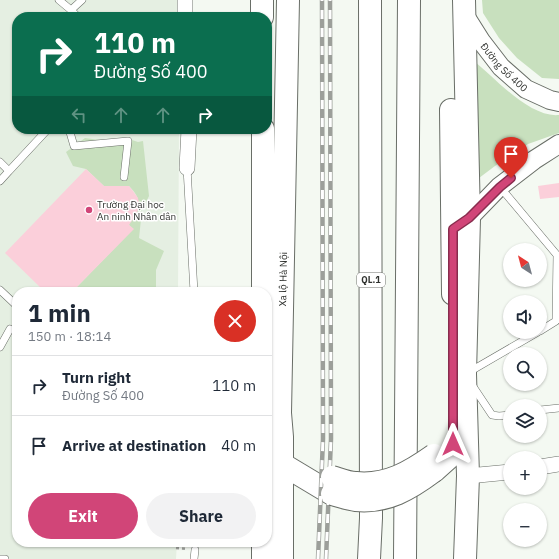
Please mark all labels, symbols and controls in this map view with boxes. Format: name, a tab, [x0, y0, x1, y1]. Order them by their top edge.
text: 110 m	[94, 24, 176, 61]
icon: right	[28, 28, 80, 80]
street label: Đường Số 400	[478, 40, 530, 95]
text: Đường Số 400	[94, 60, 208, 83]
icon: left	[68, 104, 90, 126]
icon: ahead	[110, 104, 132, 126]
icon: ahead	[152, 104, 174, 126]
icon: right	[194, 104, 216, 126]
pin	[494, 137, 528, 178]
icon: arrive	[500, 143, 522, 165]
place label: Trường Đại học An ninh Nhân dân	[97, 198, 176, 223]
marker: Trường Đại học An ninh Nhân dân	[84, 205, 94, 215]
north arrow	[503, 243, 547, 287]
map controls	[503, 243, 547, 547]
street label: Xa lộ Hà Nội	[276, 252, 290, 306]
road number: QL.1	[357, 273, 385, 287]
button: sound	[503, 295, 547, 339]
text: 1 min	[28, 297, 91, 329]
button: close	[214, 300, 256, 342]
text: 150 m · 18:14	[28, 328, 111, 345]
button: search	[503, 347, 547, 391]
text: Turn right	[62, 368, 131, 387]
icon: right	[28, 375, 50, 397]
text: 110 m	[212, 376, 256, 395]
text: Đường Số 400	[62, 387, 144, 404]
button: layers	[503, 399, 547, 443]
position arrow	[432, 423, 474, 465]
icon: arrive	[28, 435, 50, 457]
text: Arrive at destination	[62, 436, 206, 455]
text: 40 m	[221, 436, 256, 455]
button: +	[503, 451, 547, 495]
button: Exit	[28, 493, 138, 539]
button: Share	[146, 493, 256, 539]
button: −	[503, 503, 547, 547]

